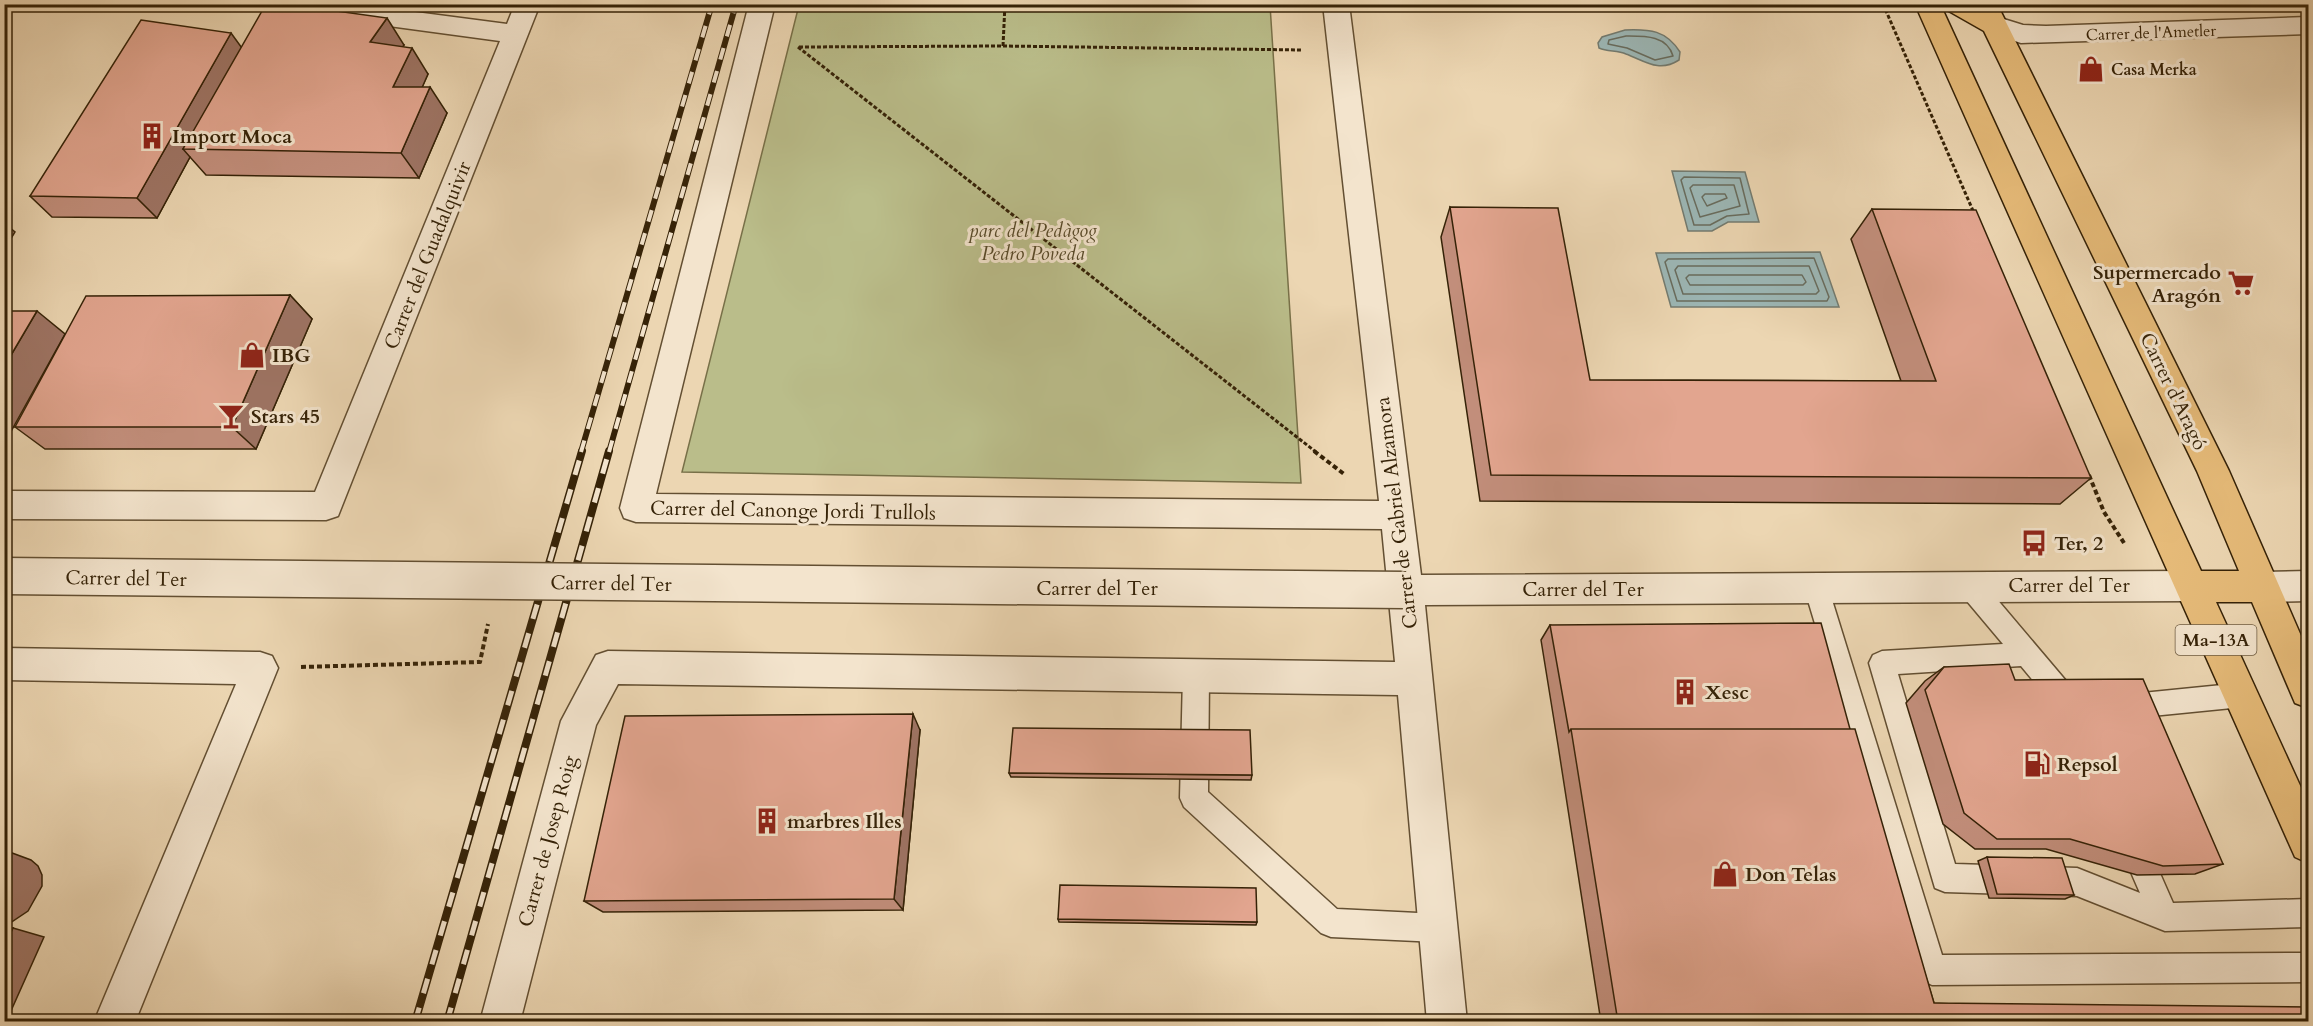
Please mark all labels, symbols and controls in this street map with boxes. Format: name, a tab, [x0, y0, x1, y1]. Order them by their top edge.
street label: Carrer de l'Ametler	[2085, 20, 2217, 46]
shop icon: Casa Merka	[2076, 54, 2106, 84]
place label: Casa Merka	[2111, 59, 2197, 81]
building icon: Import Moca	[137, 121, 167, 151]
place label: Import Moca	[172, 123, 292, 150]
street label: Carrer del Guadalquivir	[377, 156, 478, 353]
park label: parc del Pedàgog Pedro Poveda	[967, 217, 1097, 267]
place label: Supermercado Aragón	[2093, 259, 2221, 309]
supermarket icon: Supermercado Aragón	[2226, 268, 2256, 298]
street label: Carrer d'Aragó	[2133, 328, 2214, 455]
shop icon: IBG	[237, 340, 267, 370]
place label: IBG	[272, 342, 310, 369]
street label: Carrer de Gabriel Alzamora	[1369, 395, 1424, 631]
bar icon: Stars 45	[216, 401, 246, 431]
place label: Stars 45	[251, 403, 320, 430]
street label: Carrer del Canonge Jordi Trullols	[650, 495, 936, 526]
bus stop icon: Ter, 2	[2019, 528, 2049, 558]
place label: Ter, 2	[2054, 530, 2103, 557]
street label: Carrer del Ter	[65, 564, 188, 593]
street label: Carrer del Ter	[550, 569, 673, 598]
street label: Carrer del Ter	[2008, 572, 2130, 599]
street label: Carrer del Ter	[1036, 575, 1158, 602]
street label: Carrer del Ter	[1522, 576, 1644, 603]
road number: Ma-13A	[2176, 625, 2256, 655]
building icon: Xesc	[1670, 677, 1700, 707]
place label: Xesc	[1705, 679, 1749, 706]
fuel station icon: Repsol	[2022, 749, 2052, 779]
place label: Repsol	[2057, 751, 2118, 778]
street label: Carrer de Josep Roig	[512, 752, 584, 930]
building icon: marbres Illes	[752, 806, 782, 836]
place label: marbres Illes	[787, 808, 902, 835]
shop icon: Don Telas	[1710, 859, 1740, 889]
place label: Don Telas	[1745, 861, 1836, 888]

